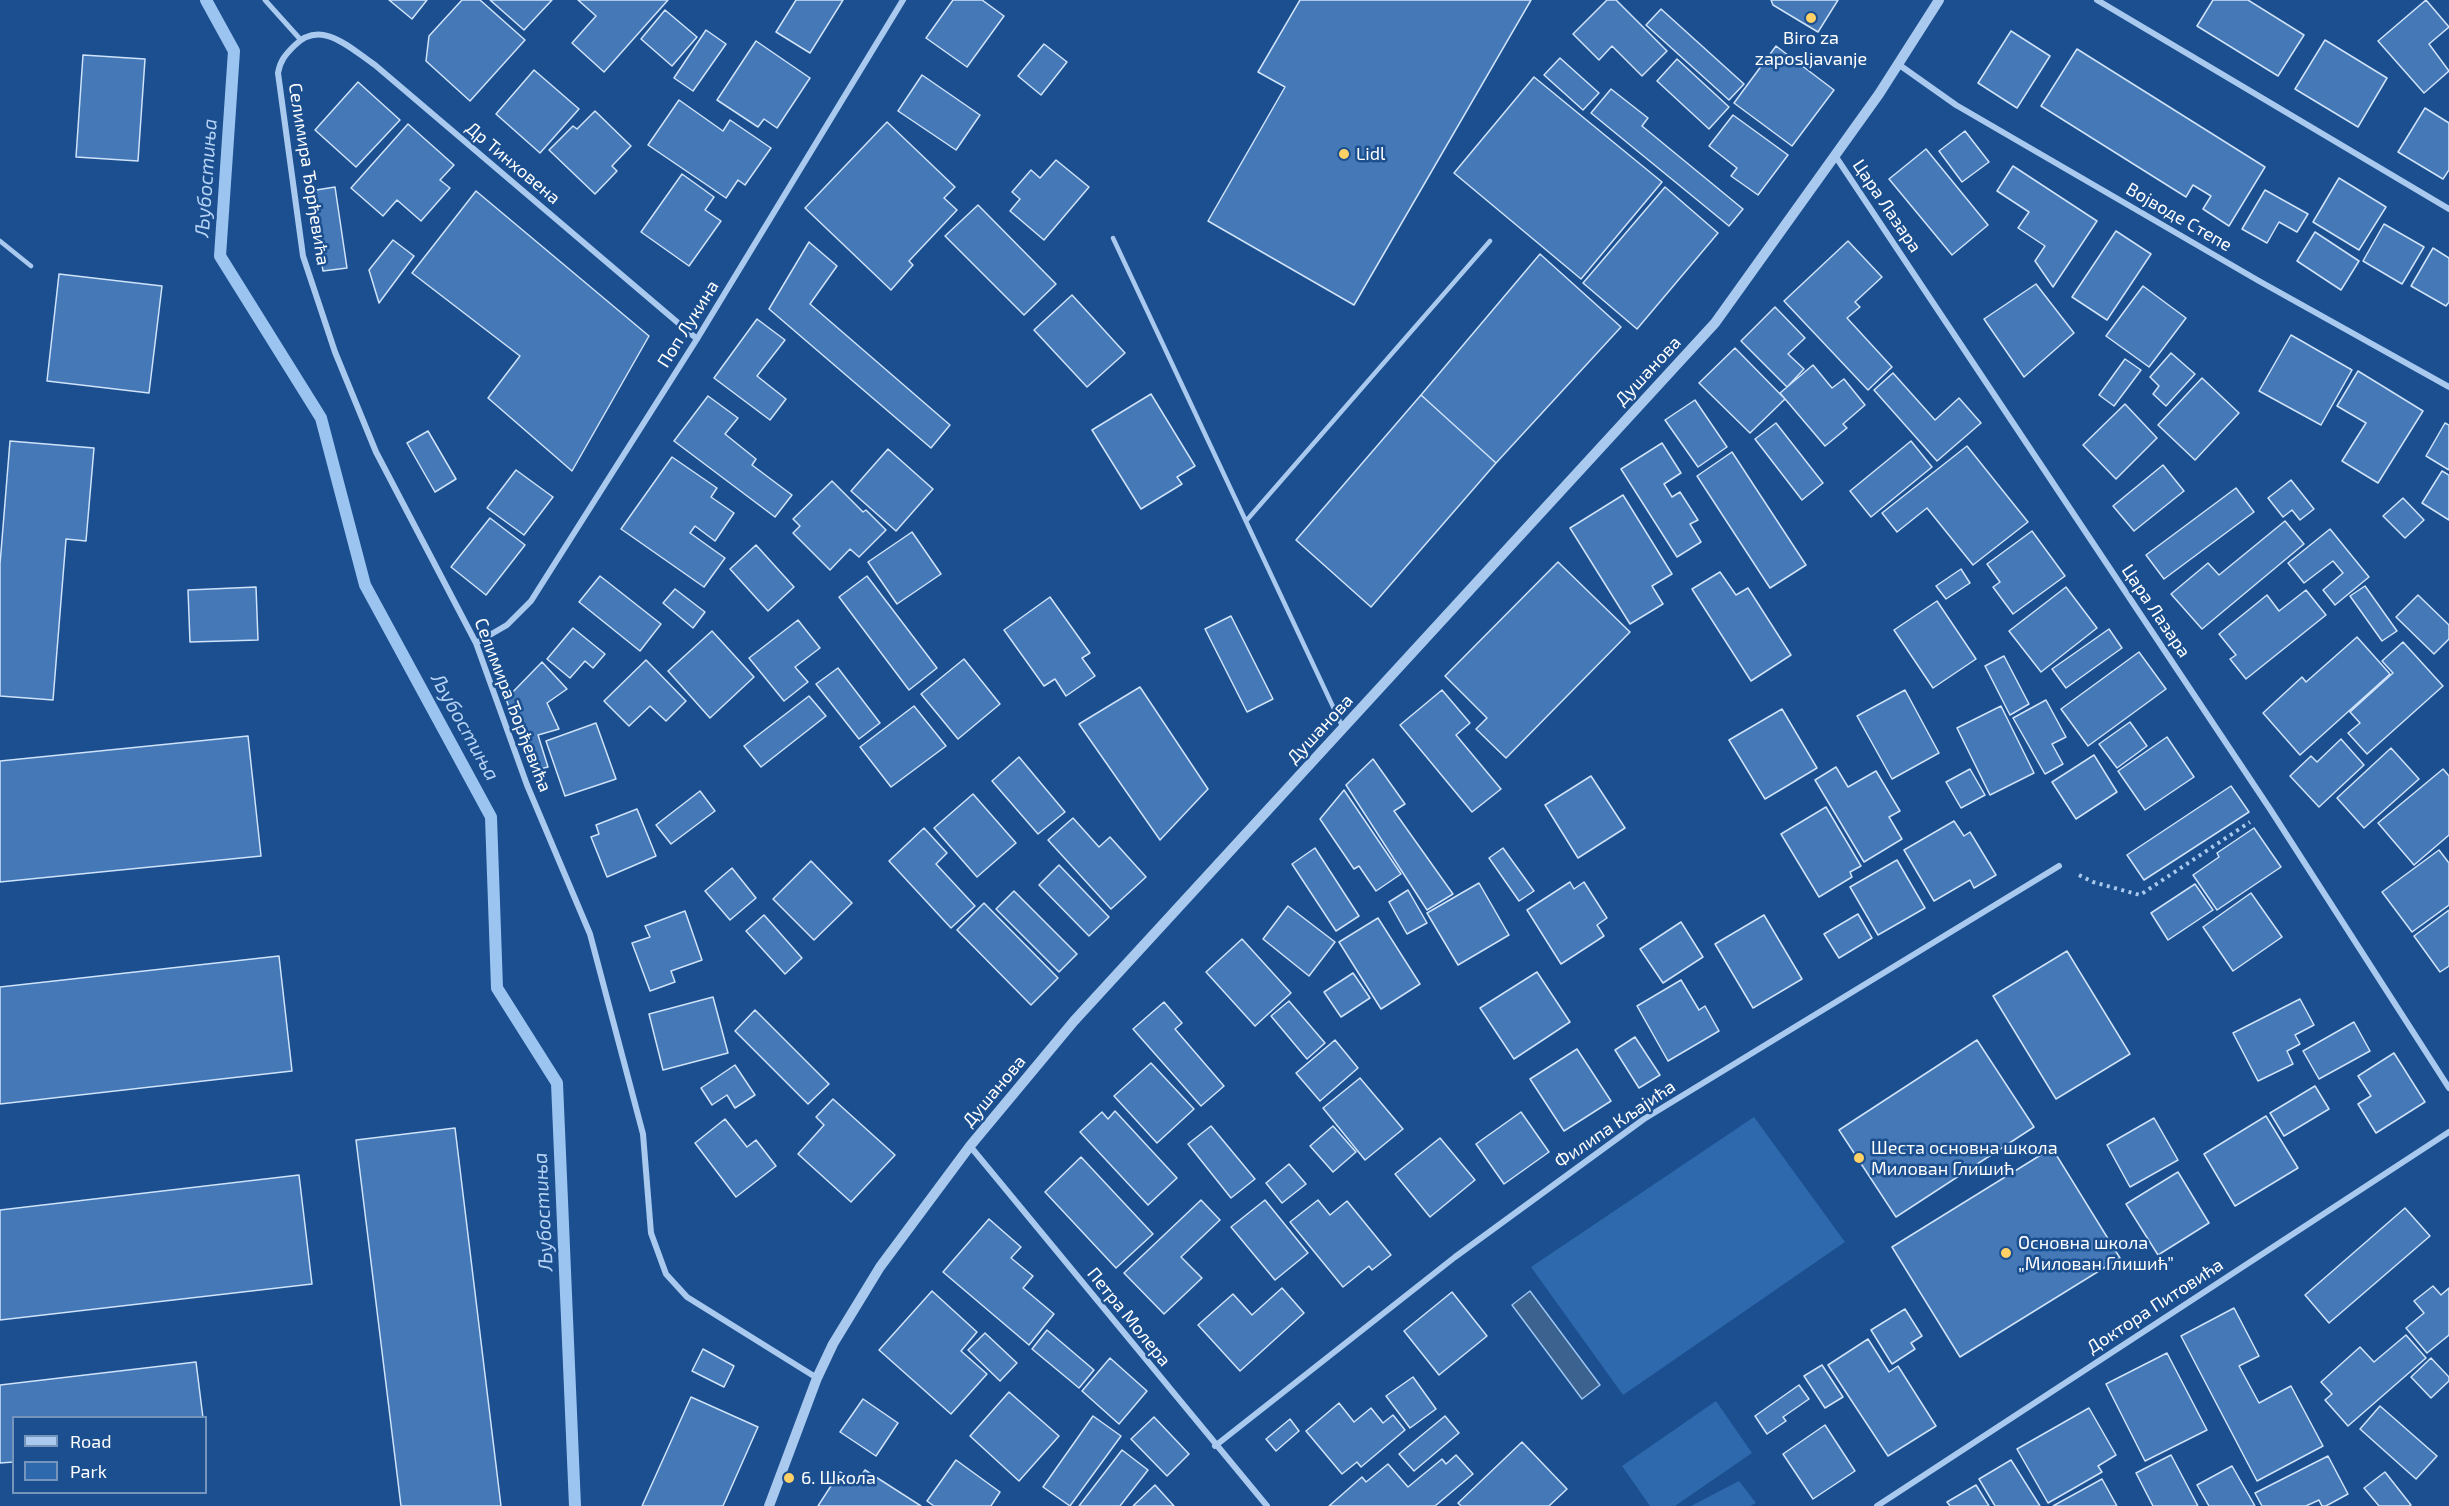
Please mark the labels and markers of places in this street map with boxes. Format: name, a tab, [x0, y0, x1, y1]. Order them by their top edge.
marker: Biro za zaposljavanje	[1804, 11, 1818, 25]
place label: Biro za zaposljavanje	[1755, 27, 1867, 70]
place label: Lidl	[1356, 143, 1385, 165]
marker: Lidl	[1337, 147, 1351, 161]
place label: Шеста основна школа Милован Глишић	[1871, 1137, 2058, 1180]
marker: Шеста основна школа Милован Глишић	[1852, 1151, 1866, 1165]
place label: Основна школа „Милован Глишић”	[2018, 1232, 2174, 1274]
marker: Основна школа „Милован Глишић”	[1999, 1246, 2013, 1260]
place label: 6. Школа	[801, 1467, 876, 1489]
marker: 6. Школа	[782, 1471, 796, 1485]

